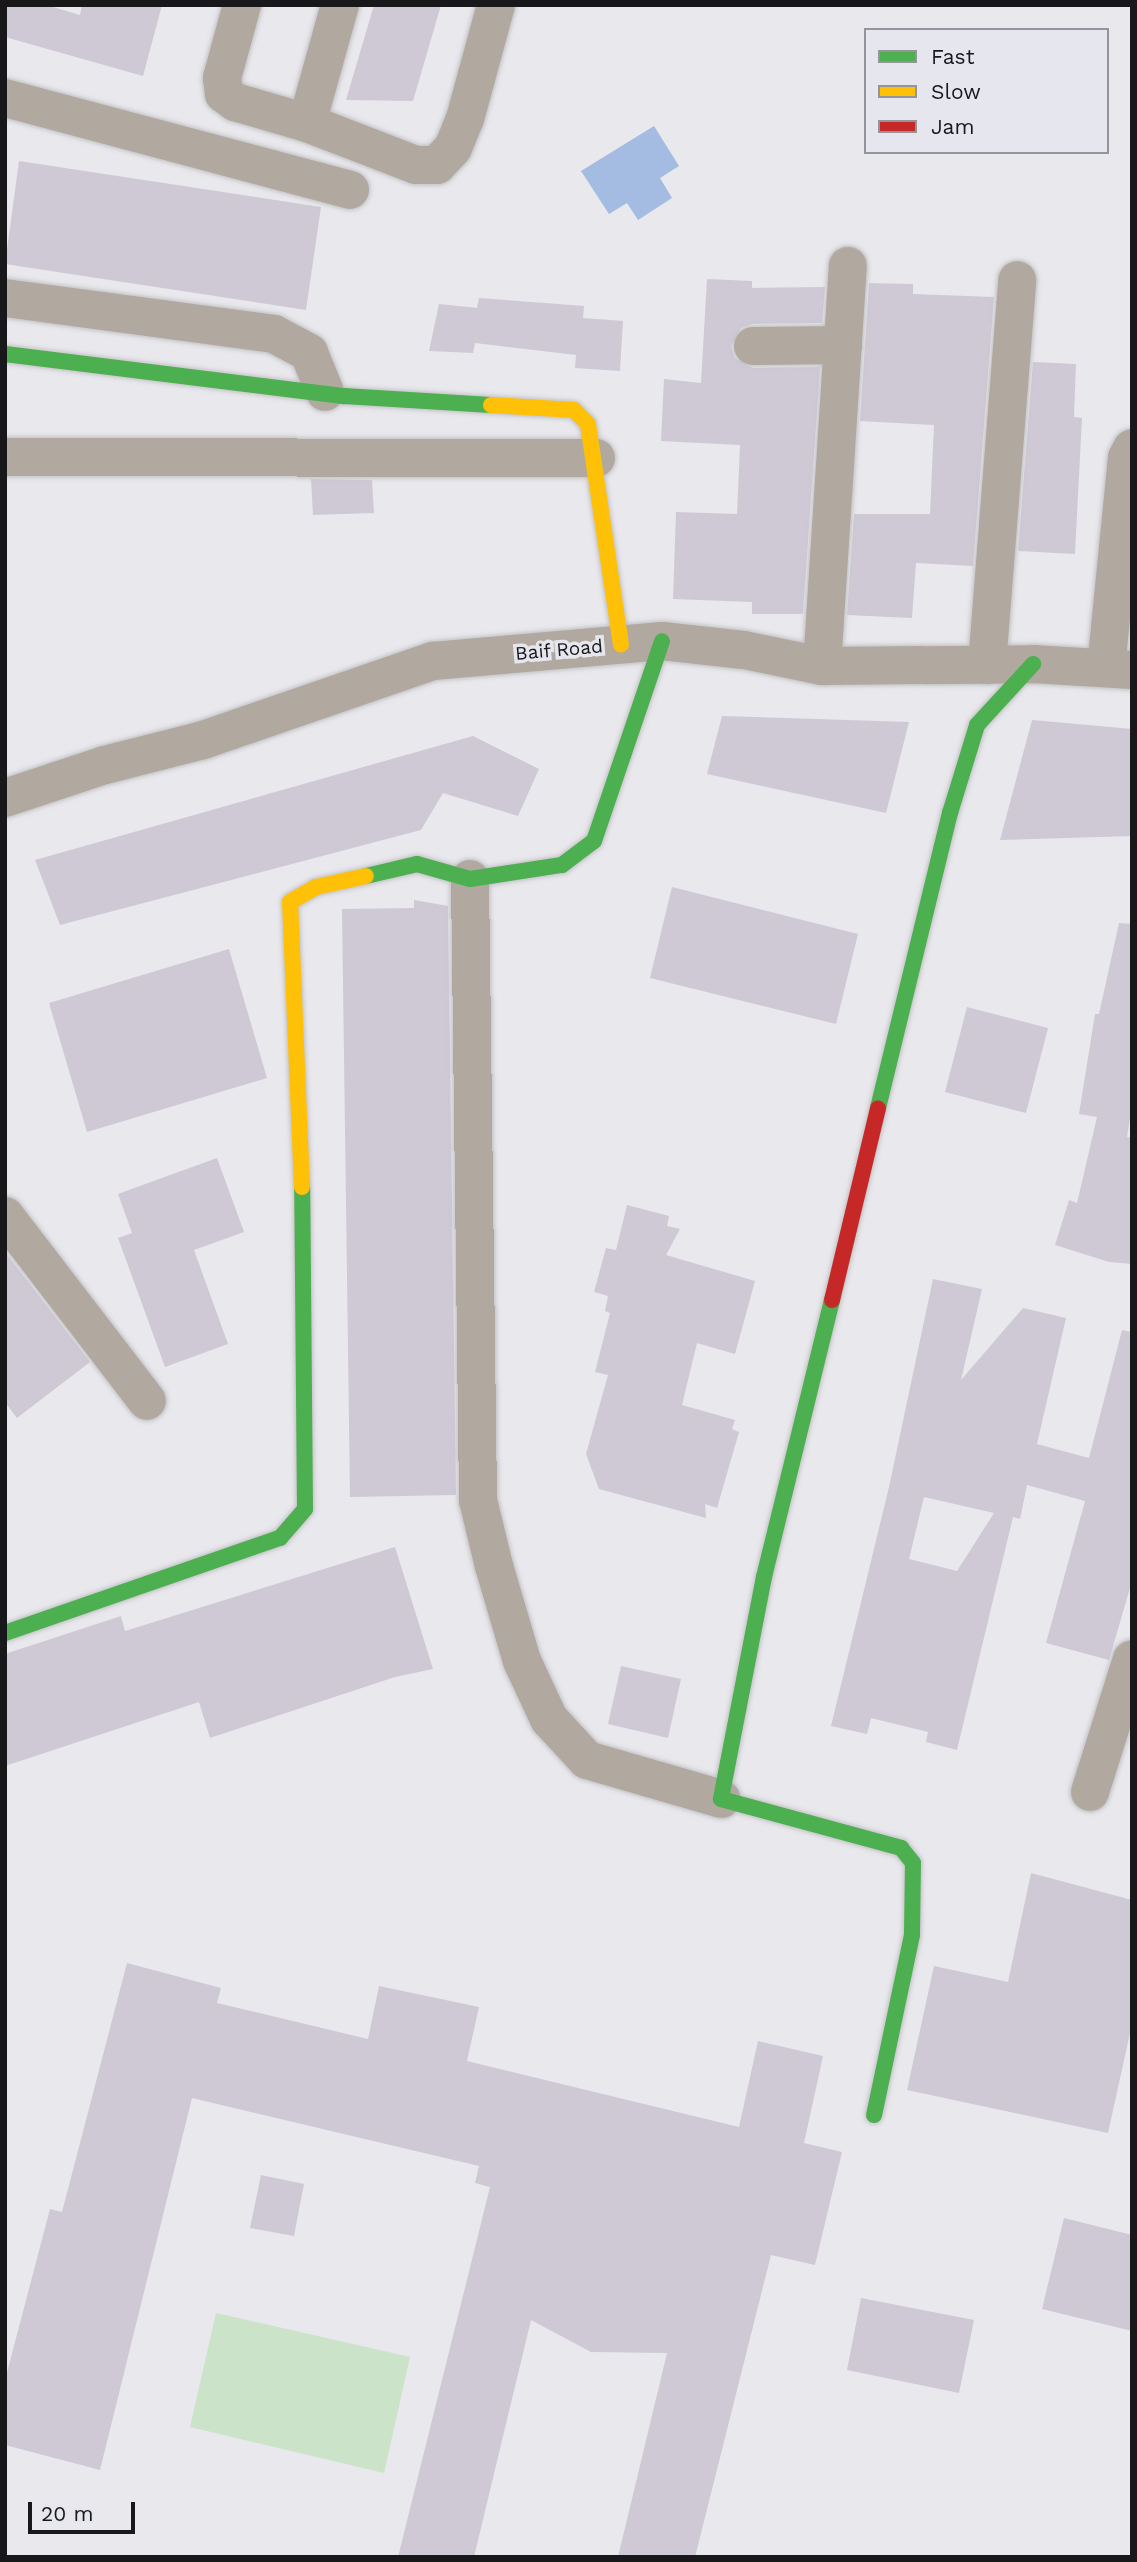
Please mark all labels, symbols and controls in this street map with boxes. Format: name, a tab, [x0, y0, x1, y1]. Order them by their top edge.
legend	[864, 28, 1109, 154]
text: Fast	[931, 44, 975, 69]
text: Slow	[931, 79, 981, 104]
text: Jam	[931, 114, 974, 139]
street label: Baif Road	[514, 635, 604, 665]
scale bar	[32, 2488, 138, 2532]
text: 20 m	[41, 2501, 93, 2526]

